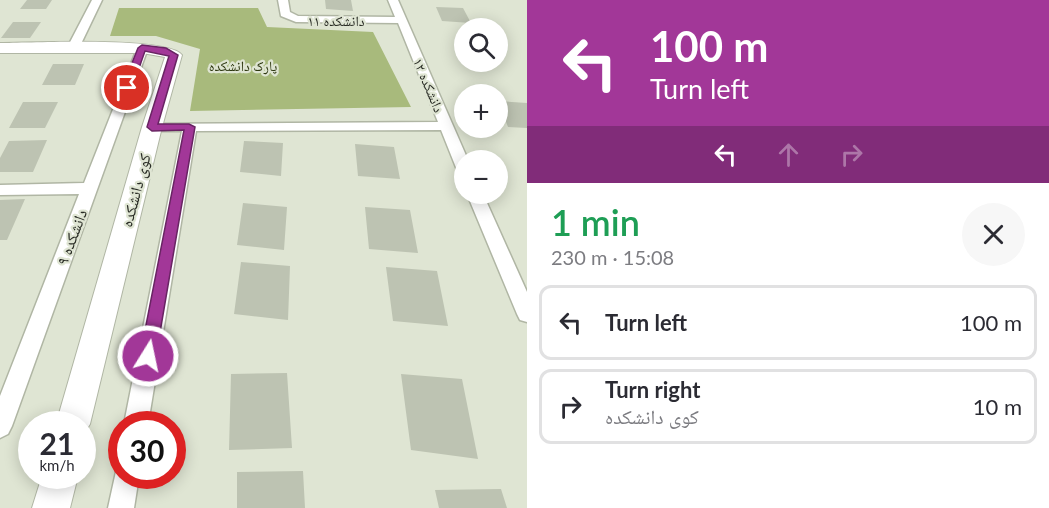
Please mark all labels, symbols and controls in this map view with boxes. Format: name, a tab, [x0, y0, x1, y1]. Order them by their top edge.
street label: دانشکده ۱۱	[307, 12, 365, 29]
map controls	[454, 18, 508, 204]
button: search	[454, 18, 508, 72]
text: 100 m	[650, 21, 768, 71]
icon: left	[551, 24, 629, 102]
street label: دانشکده ۱۲	[410, 55, 448, 115]
park label: پارک دانشکده	[209, 57, 277, 75]
pin	[101, 62, 152, 113]
icon: arrive	[110, 71, 143, 104]
text: Turn left	[650, 72, 749, 105]
button: +	[454, 84, 508, 138]
icon: left	[709, 138, 742, 171]
icon: ahead	[772, 138, 805, 171]
icon: right	[835, 138, 868, 171]
button: −	[454, 150, 508, 204]
street label: کوی دانشکده	[116, 151, 156, 229]
text: 1 min	[551, 200, 640, 244]
button: close	[962, 203, 1025, 266]
street label: دانشکده ۹	[52, 206, 90, 268]
text: 230 m · 15:08	[551, 245, 674, 269]
icon: left	[554, 306, 587, 339]
text: Turn left	[605, 309, 687, 336]
text: 100 m	[960, 309, 1022, 336]
position arrow	[116, 324, 180, 388]
text: Turn right	[605, 376, 700, 403]
icon: right	[554, 390, 587, 423]
text: 10 m	[973, 393, 1022, 420]
text: کوی دانشکده	[605, 404, 699, 428]
speed limit sign: 30	[108, 411, 186, 489]
text: 21	[40, 425, 74, 461]
text: km/h	[39, 456, 75, 474]

